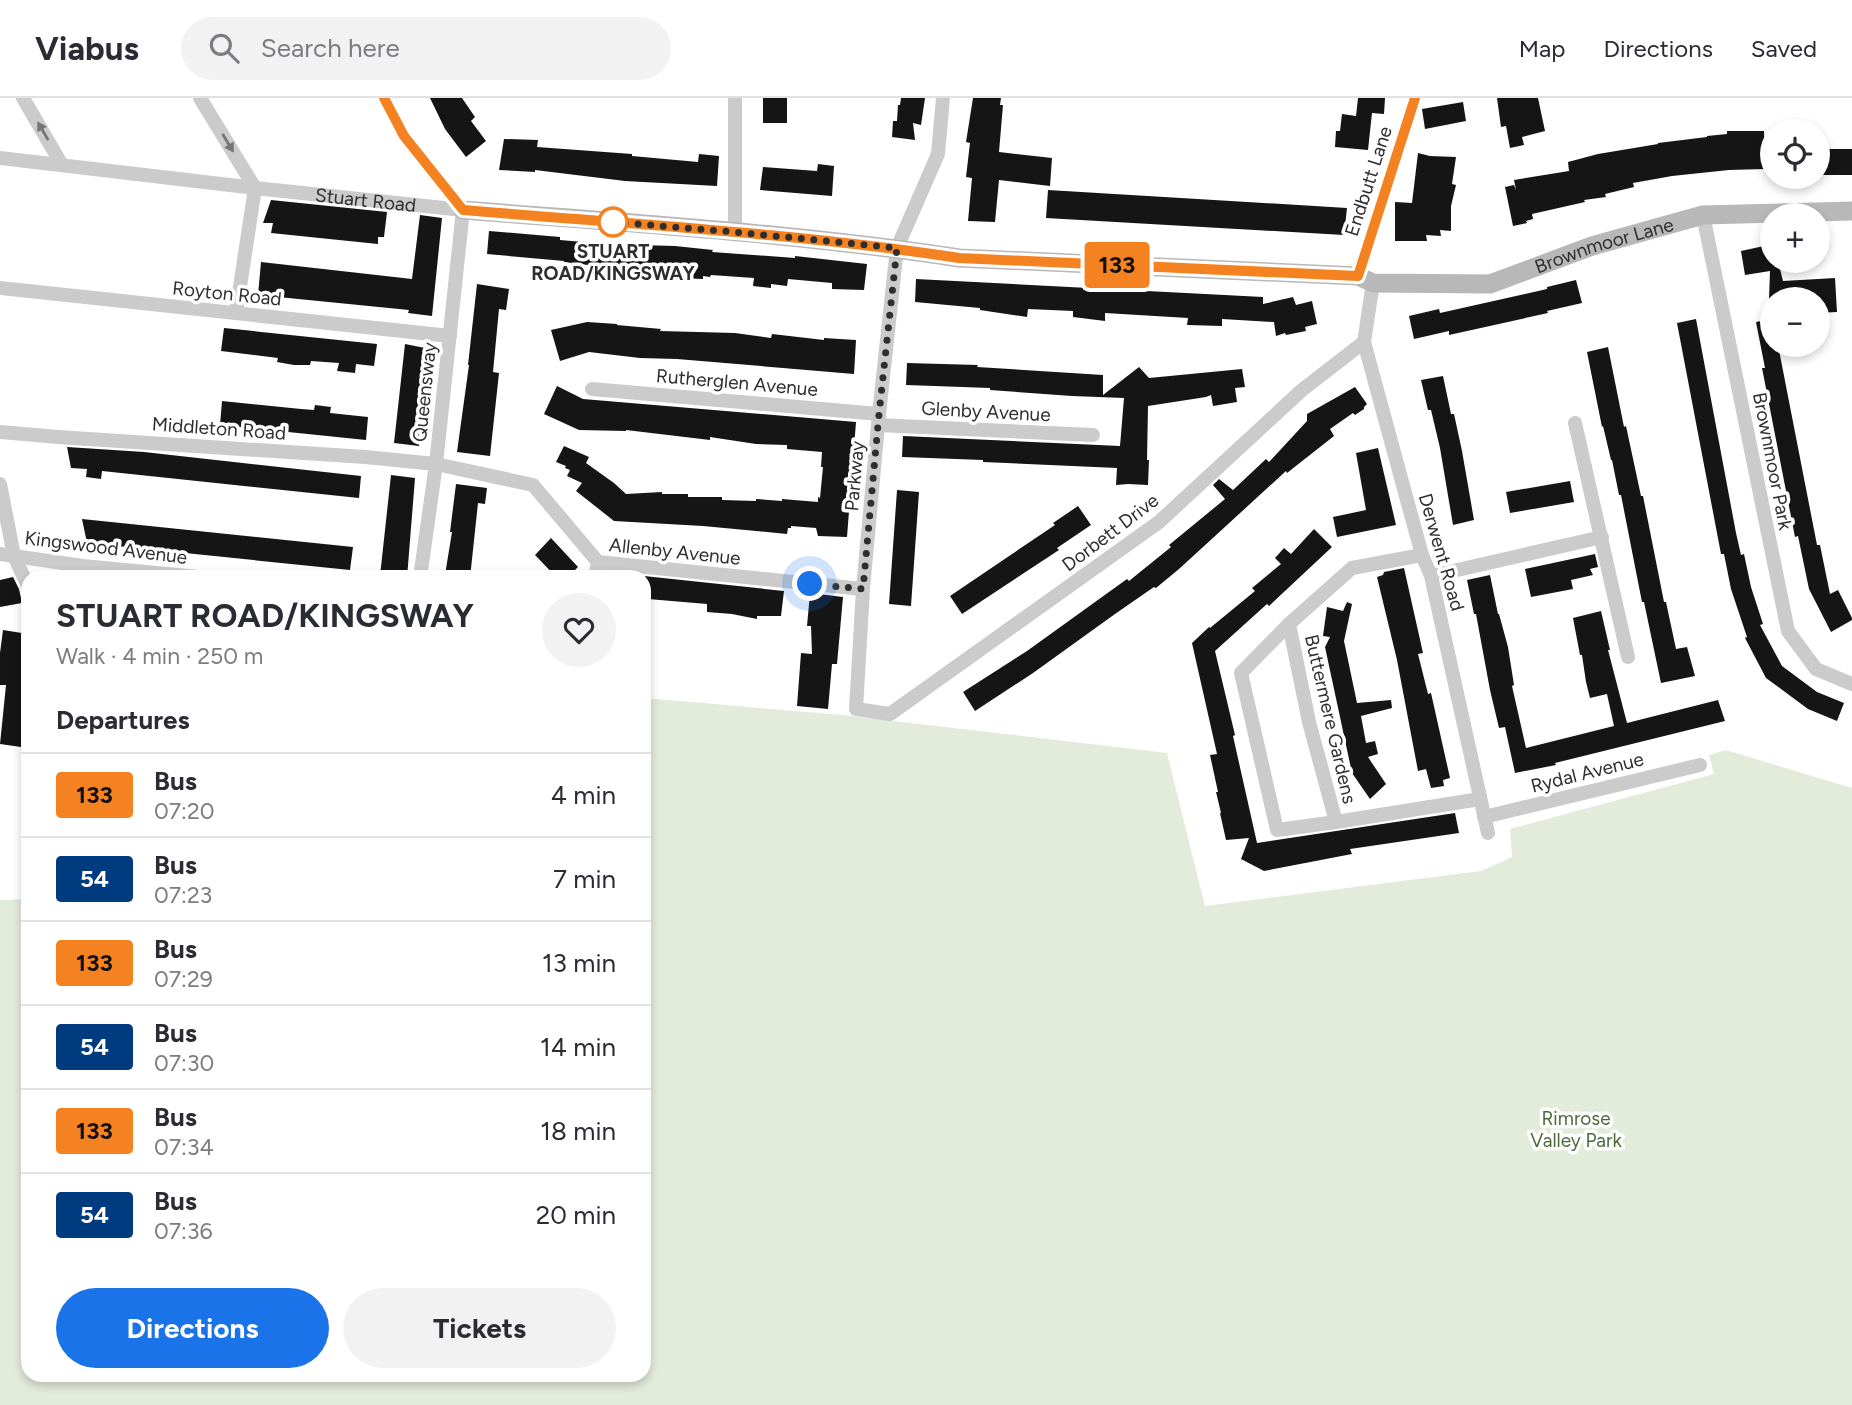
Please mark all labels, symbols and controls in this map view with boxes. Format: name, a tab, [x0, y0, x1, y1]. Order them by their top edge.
search box	[181, 17, 671, 80]
text: Viabus	[35, 29, 139, 68]
icon: search	[205, 29, 243, 67]
text: Search here	[261, 32, 400, 64]
text: Map	[1519, 34, 1565, 63]
text: Directions	[1603, 34, 1713, 63]
text: Saved	[1751, 34, 1817, 63]
map controls	[1760, 119, 1830, 357]
button: locate	[1760, 119, 1830, 189]
one-way arrow	[37, 122, 49, 141]
street label: Endbutt Lane	[1340, 123, 1397, 239]
one-way arrow	[221, 134, 234, 153]
street label: Stuart Road	[314, 183, 417, 217]
button: +	[1760, 203, 1830, 273]
marker: STUART ROAD/KINGSWAY	[598, 207, 628, 237]
street label: Brownmoor Lane	[1532, 213, 1676, 278]
place label: STUART ROAD/KINGSWAY	[531, 240, 695, 285]
line badge: 133	[1077, 242, 1157, 288]
text: 133	[1099, 250, 1135, 279]
street label: Royton Road	[171, 276, 283, 311]
button: −	[1760, 287, 1830, 357]
street label: Queensway	[408, 341, 441, 443]
street label: Rutherglen Avenue	[655, 364, 819, 401]
street label: Brownmoor Park	[1748, 390, 1797, 533]
street label: Glenby Avenue	[921, 397, 1051, 426]
street label: Middleton Road	[151, 412, 287, 445]
street label: Parkway	[840, 440, 869, 512]
street label: Dorbett Drive	[1057, 489, 1163, 576]
street label: Derwent Road	[1414, 491, 1469, 614]
street label: Kingswood Avenue	[23, 526, 188, 569]
street label: Allenby Avenue	[608, 533, 742, 570]
your location	[792, 566, 827, 601]
button: heart	[542, 593, 616, 667]
text: STUART ROAD/KINGSWAY	[56, 596, 474, 635]
street label: Buttermere Gardens	[1300, 632, 1361, 806]
text: Walk · 4 min · 250 m	[56, 642, 263, 670]
text: Departures	[56, 704, 190, 736]
street label: Rydal Avenue	[1528, 747, 1646, 798]
text: Bus	[154, 765, 197, 797]
text: 4 min	[551, 779, 616, 811]
text: 133	[76, 780, 113, 809]
text: 07:20	[154, 797, 215, 825]
text: Bus	[154, 849, 197, 881]
text: 7 min	[553, 863, 616, 895]
text: 54	[80, 864, 109, 893]
text: 07:23	[154, 881, 212, 909]
text: Bus	[154, 933, 197, 965]
text: 13 min	[542, 947, 616, 979]
text: 133	[76, 948, 113, 977]
text: 07:29	[154, 965, 213, 993]
text: Bus	[154, 1017, 197, 1049]
text: 14 min	[540, 1031, 616, 1063]
text: 54	[80, 1032, 109, 1061]
text: 07:30	[154, 1049, 214, 1077]
text: Bus	[154, 1101, 197, 1133]
park label: Rimrose Valley Park	[1530, 1107, 1622, 1152]
text: 18 min	[540, 1115, 616, 1147]
text: 133	[76, 1116, 113, 1145]
text: 07:34	[154, 1133, 214, 1161]
text: Bus	[154, 1185, 197, 1217]
text: 20 min	[536, 1199, 616, 1231]
text: 54	[80, 1200, 109, 1229]
text: 07:36	[154, 1217, 212, 1245]
button: Directions	[56, 1288, 329, 1368]
button: Tickets	[343, 1288, 616, 1368]

